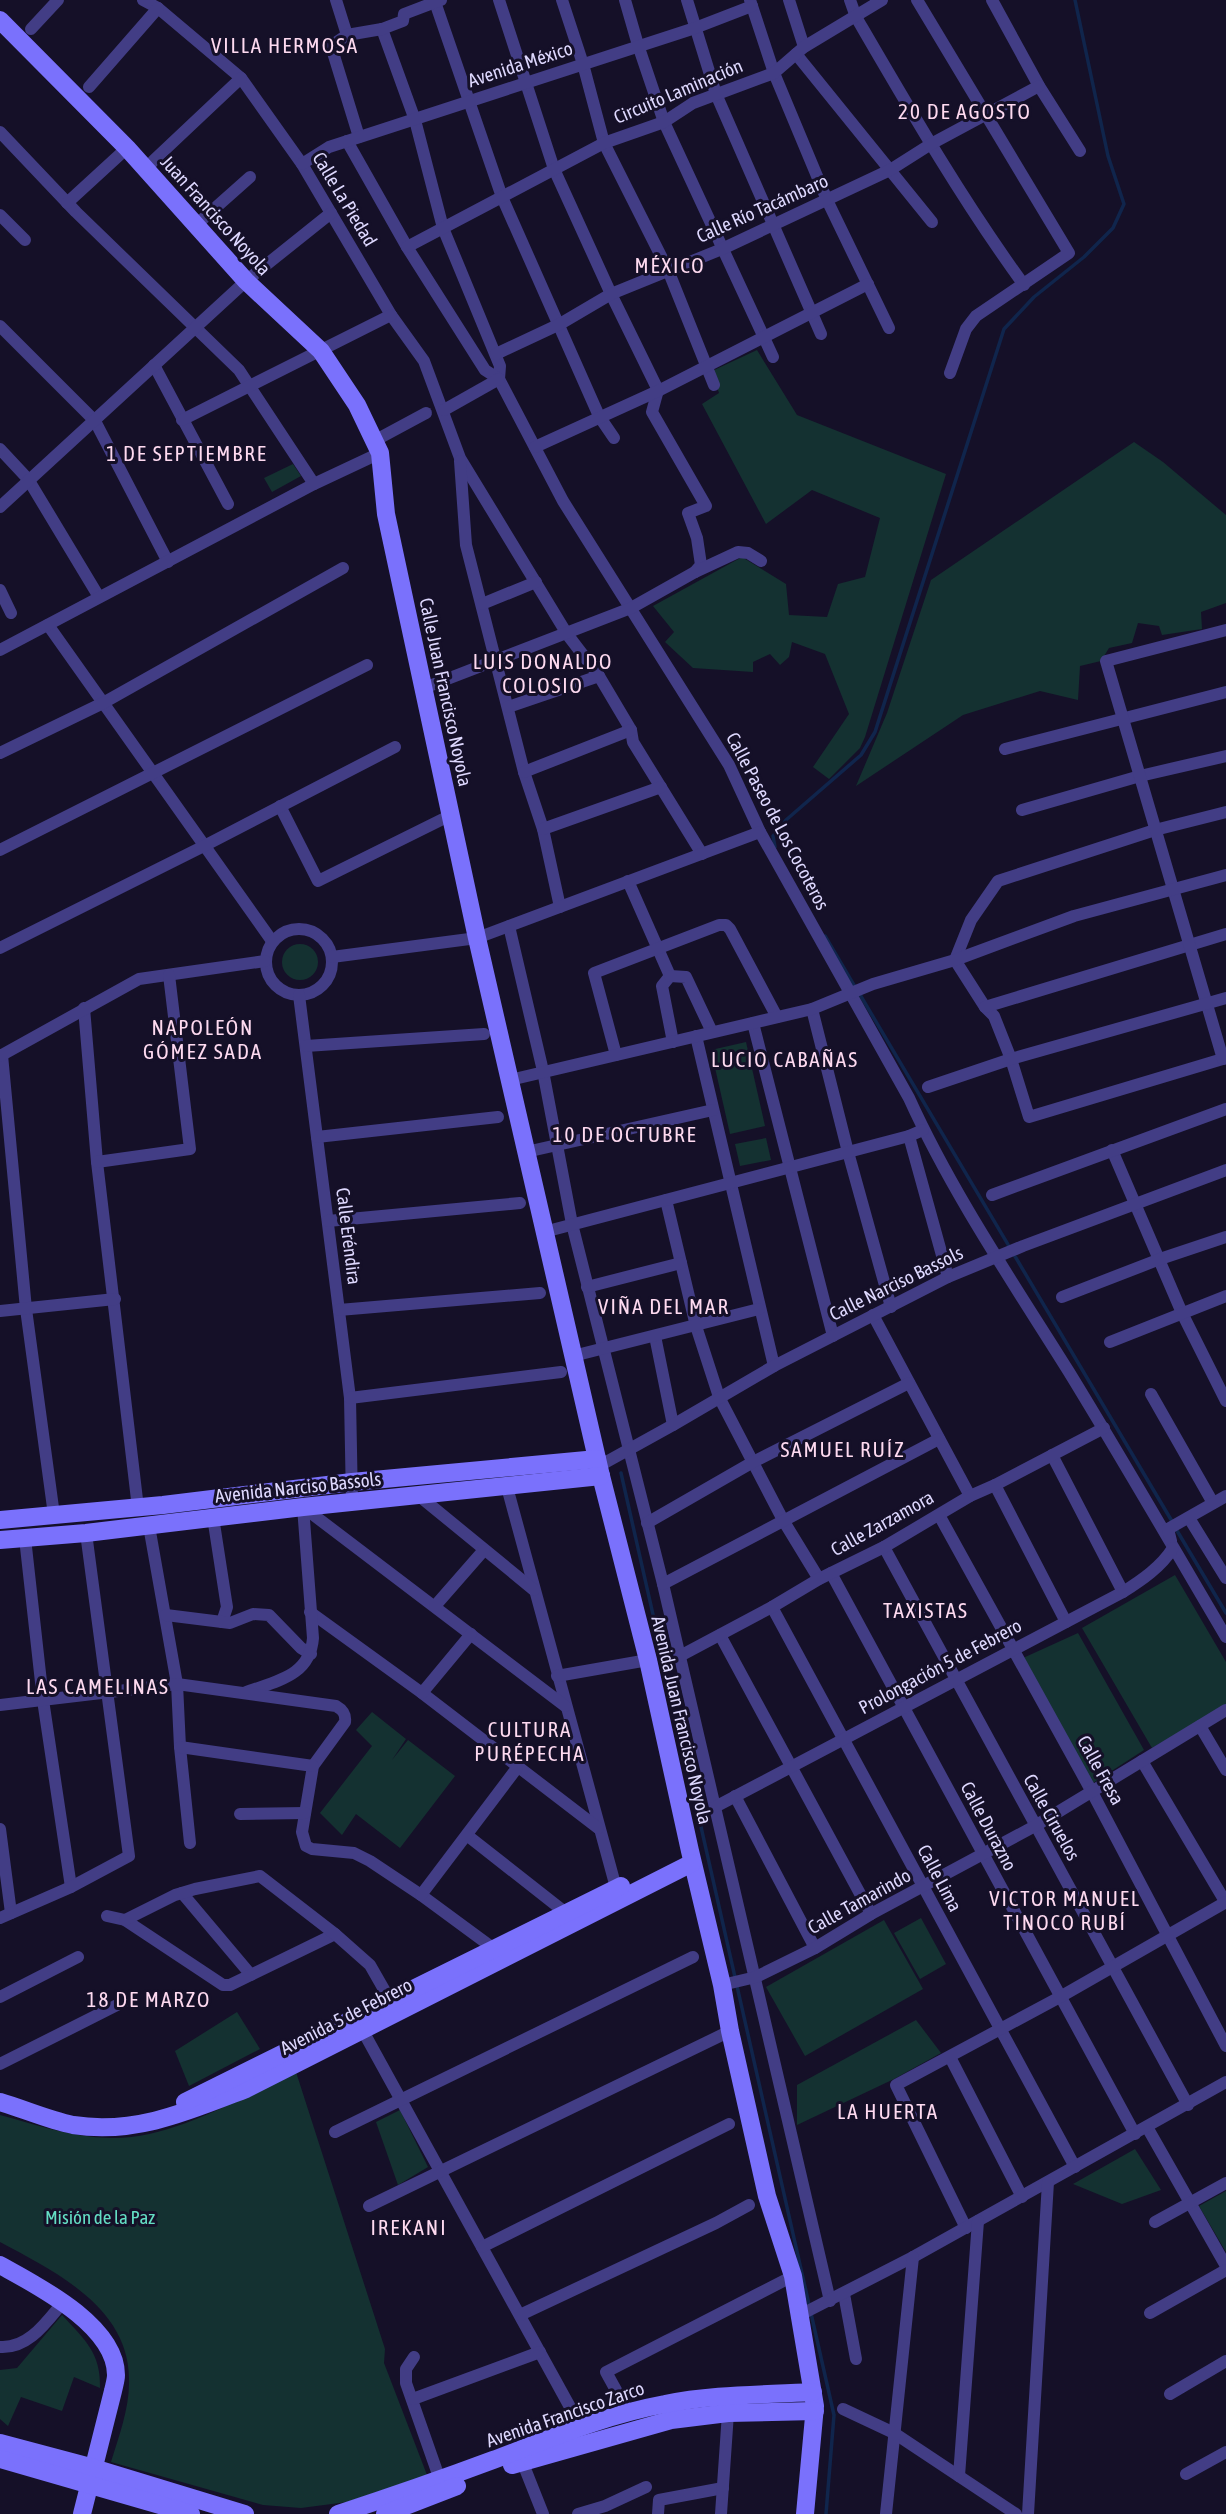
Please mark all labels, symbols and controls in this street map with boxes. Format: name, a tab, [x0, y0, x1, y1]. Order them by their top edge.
district label: VILLA HERMOSA	[211, 33, 359, 57]
street label: Avenida México	[465, 37, 575, 91]
street label: Circuito Laminación	[610, 54, 746, 128]
district label: 20 DE AGOSTO	[898, 99, 1032, 123]
street label: Calle La Piedad	[308, 148, 382, 250]
street label: Juan Francisco Noyola	[156, 151, 276, 279]
street label: Calle Río Tacámbaro	[693, 169, 831, 247]
district label: MÉXICO	[634, 253, 706, 277]
district label: 1 DE SEPTIEMBRE	[106, 441, 268, 465]
street label: Calle Juan Francisco Noyola	[415, 596, 477, 788]
district label: LUIS DONALDO COLOSIO	[473, 649, 613, 697]
street label: Calle Paseo de Los Cocoteros	[722, 729, 834, 914]
district label: NAPOLEÓN GÓMEZ SADA	[143, 1015, 263, 1063]
district label: LUCIO CABAÑAS	[711, 1047, 859, 1071]
district label: 10 DE OCTUBRE	[553, 1122, 697, 1146]
street label: Calle Eréndira	[332, 1186, 366, 1286]
street label: Calle Narciso Bassols	[826, 1241, 967, 1325]
district label: VIÑA DEL MAR	[598, 1294, 730, 1318]
district label: SAMUEL RUÍZ	[780, 1437, 906, 1461]
street label: Avenida Narciso Bassols	[214, 1467, 382, 1507]
street label: Calle Zarzamora	[827, 1486, 937, 1560]
district label: TAXISTAS	[883, 1598, 969, 1622]
street label: Avenida Juan Francisco Noyola	[647, 1614, 717, 1826]
street label: Prolongación 5 de Febrero	[855, 1614, 1025, 1718]
district label: LAS CAMELINAS	[26, 1674, 170, 1698]
district label: CULTURA PURÉPECHA	[474, 1717, 586, 1765]
street label: Calle Fresa	[1073, 1732, 1129, 1808]
street label: Calle Ciruelos	[1019, 1770, 1085, 1864]
street label: Calle Durazno	[956, 1778, 1022, 1874]
street label: Calle Lima	[913, 1841, 967, 1915]
street label: Calle Tamarindo	[804, 1864, 914, 1938]
district label: VICTOR MANUEL TINOCO RUBÍ	[989, 1886, 1141, 1934]
street label: Avenida 5 de Febrero	[276, 1973, 416, 2059]
district label: 18 DE MARZO	[87, 1987, 211, 2011]
district label: LA HUERTA	[837, 2099, 939, 2123]
park label: Misión de la Paz	[45, 2206, 155, 2228]
district label: IREKANI	[370, 2215, 448, 2239]
street label: Avenida Francisco Zarco	[483, 2377, 647, 2451]

